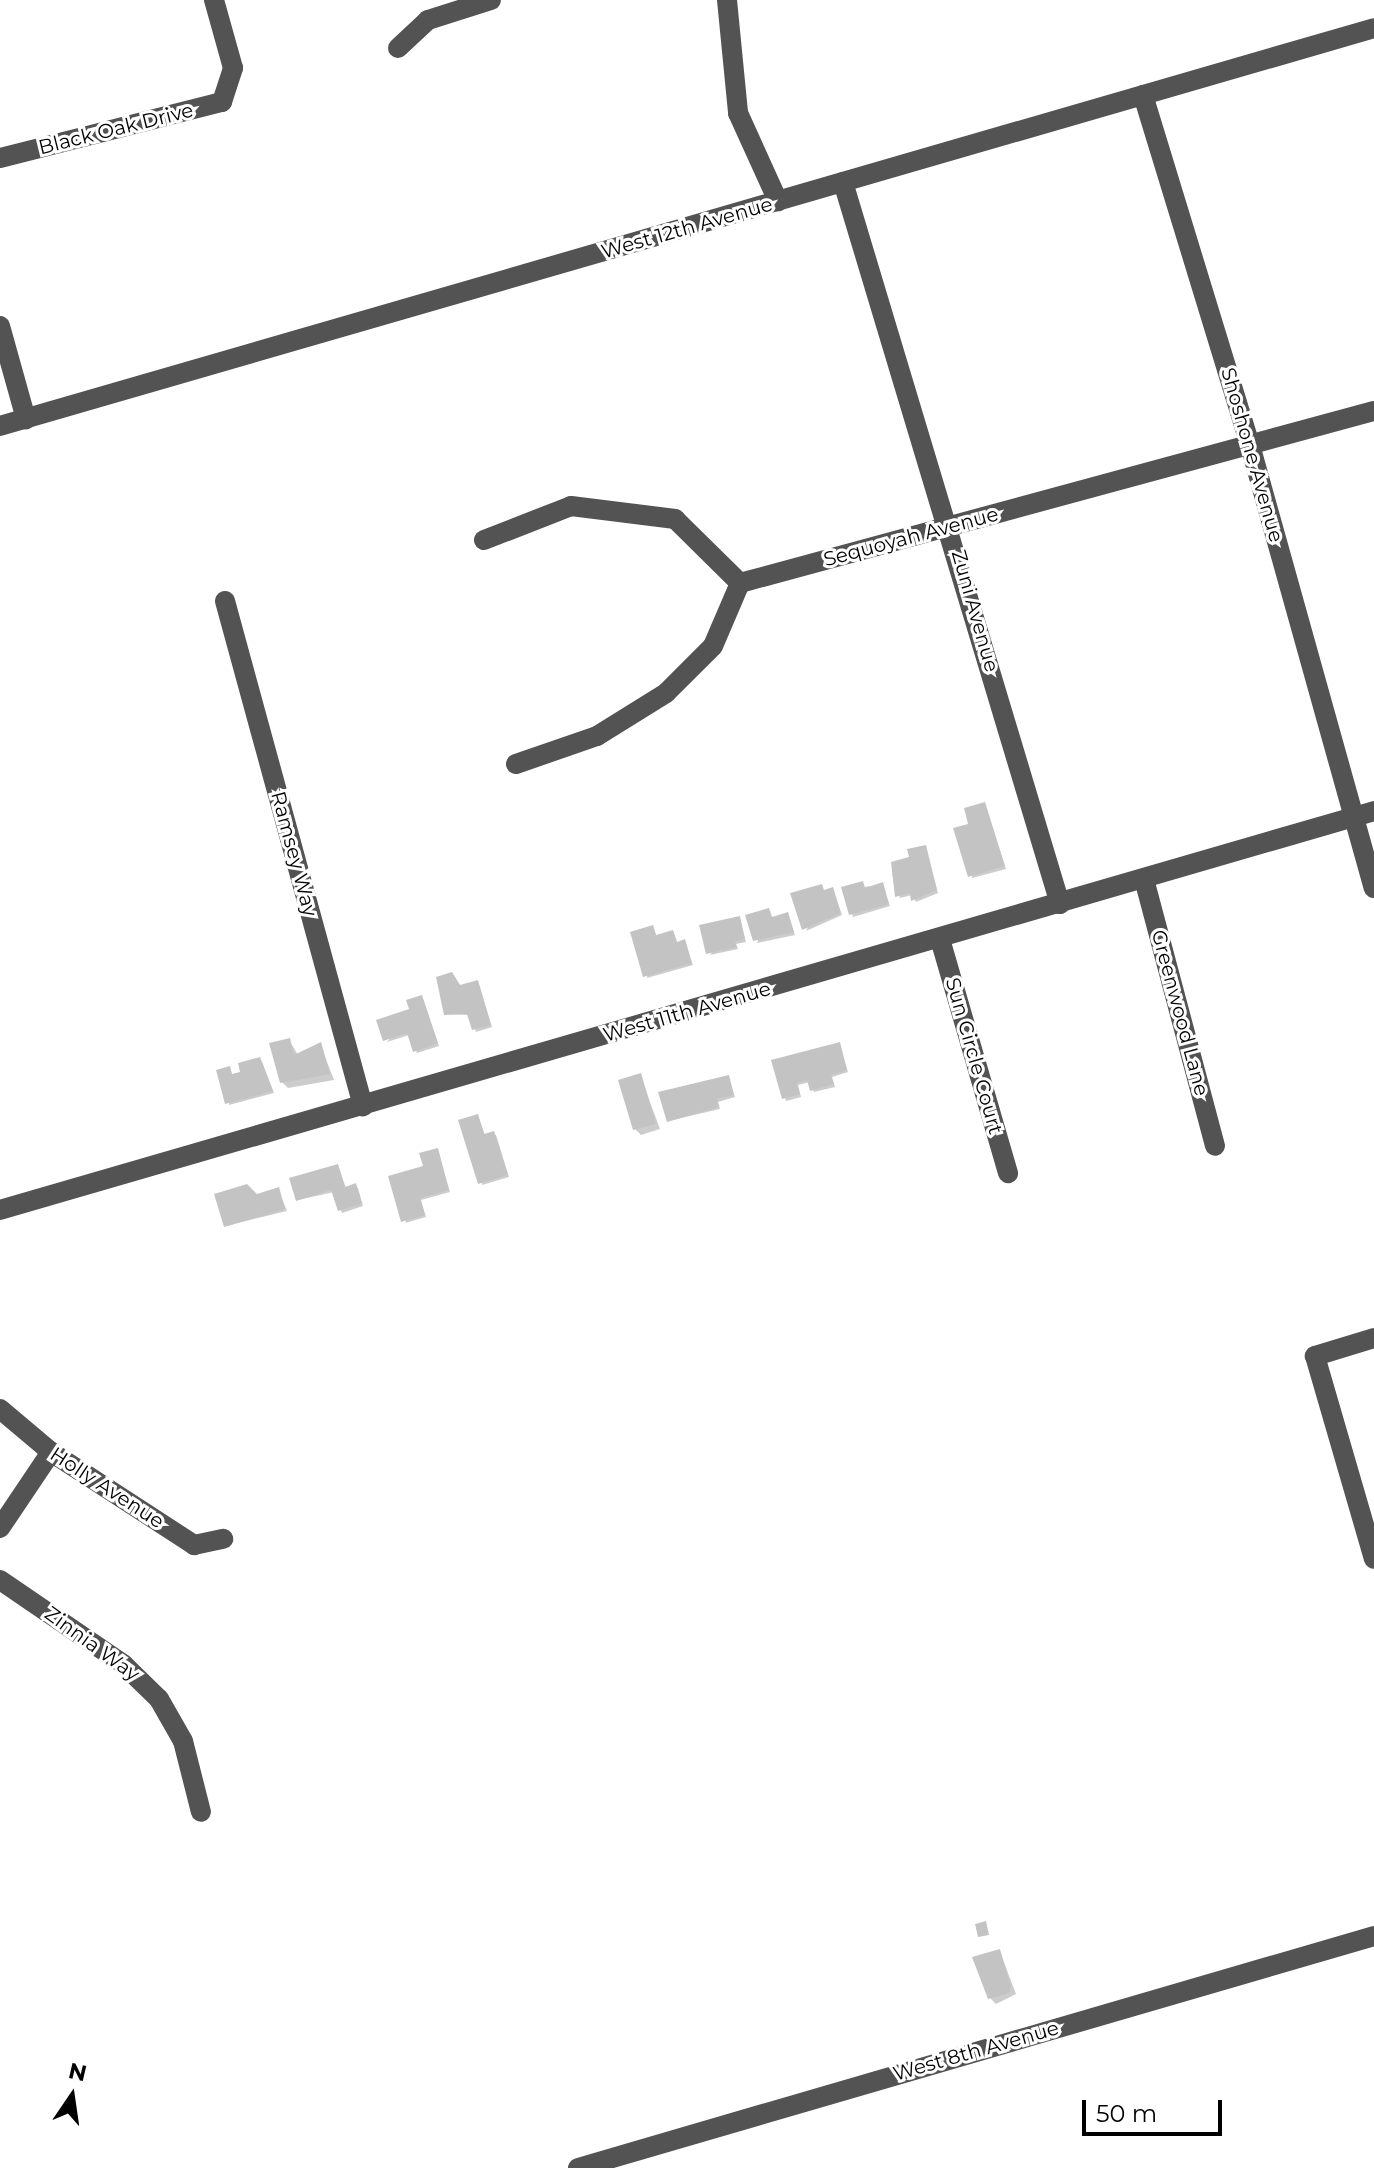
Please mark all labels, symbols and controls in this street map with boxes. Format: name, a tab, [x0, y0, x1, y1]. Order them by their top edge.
street label: Black Oak Drive	[36, 98, 196, 160]
street label: West 12th Avenue	[598, 192, 776, 264]
street label: Shoshone Avenue	[1216, 365, 1288, 545]
street label: Sequoyah Avenue	[821, 502, 1001, 572]
street label: Zuni Avenue	[946, 547, 1004, 675]
street label: Ramsey Way	[266, 789, 322, 919]
street label: Greenwood Lane	[1146, 927, 1214, 1099]
street label: Sun Circle Court	[940, 975, 1008, 1137]
street label: West 11th Avenue	[600, 977, 774, 1047]
street label: Holly Avenue	[46, 1442, 168, 1534]
street label: Zinnia Way	[40, 1602, 144, 1686]
street label: West 8th Avenue	[890, 2016, 1062, 2086]
north arrow	[32, 2056, 112, 2136]
text: N	[66, 2057, 89, 2087]
scale bar	[1086, 2084, 1226, 2134]
text: 50 m	[1096, 2099, 1157, 2128]

